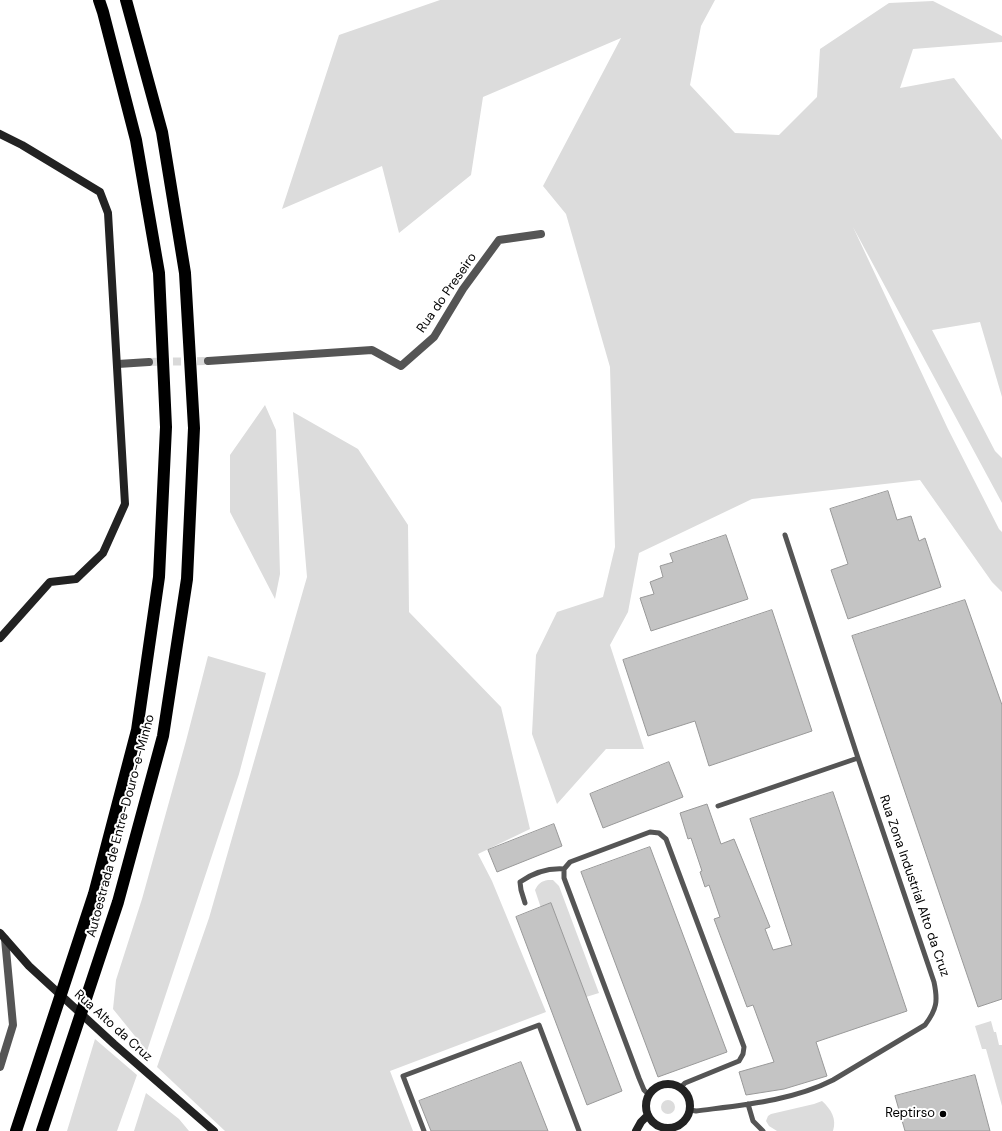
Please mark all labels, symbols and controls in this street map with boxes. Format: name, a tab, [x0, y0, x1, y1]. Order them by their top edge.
street label: Rua do Preseiro	[414, 250, 480, 336]
street label: Autoestrada de Entre-Douro-e-Minho	[84, 713, 158, 939]
street label: Rua Zona Industrial Alto da Cruz	[876, 793, 952, 979]
street label: Rua Alto da Cruz	[71, 987, 155, 1065]
place label: Reptirso	[885, 1106, 935, 1122]
marker: Reptirso	[938, 1109, 948, 1119]

